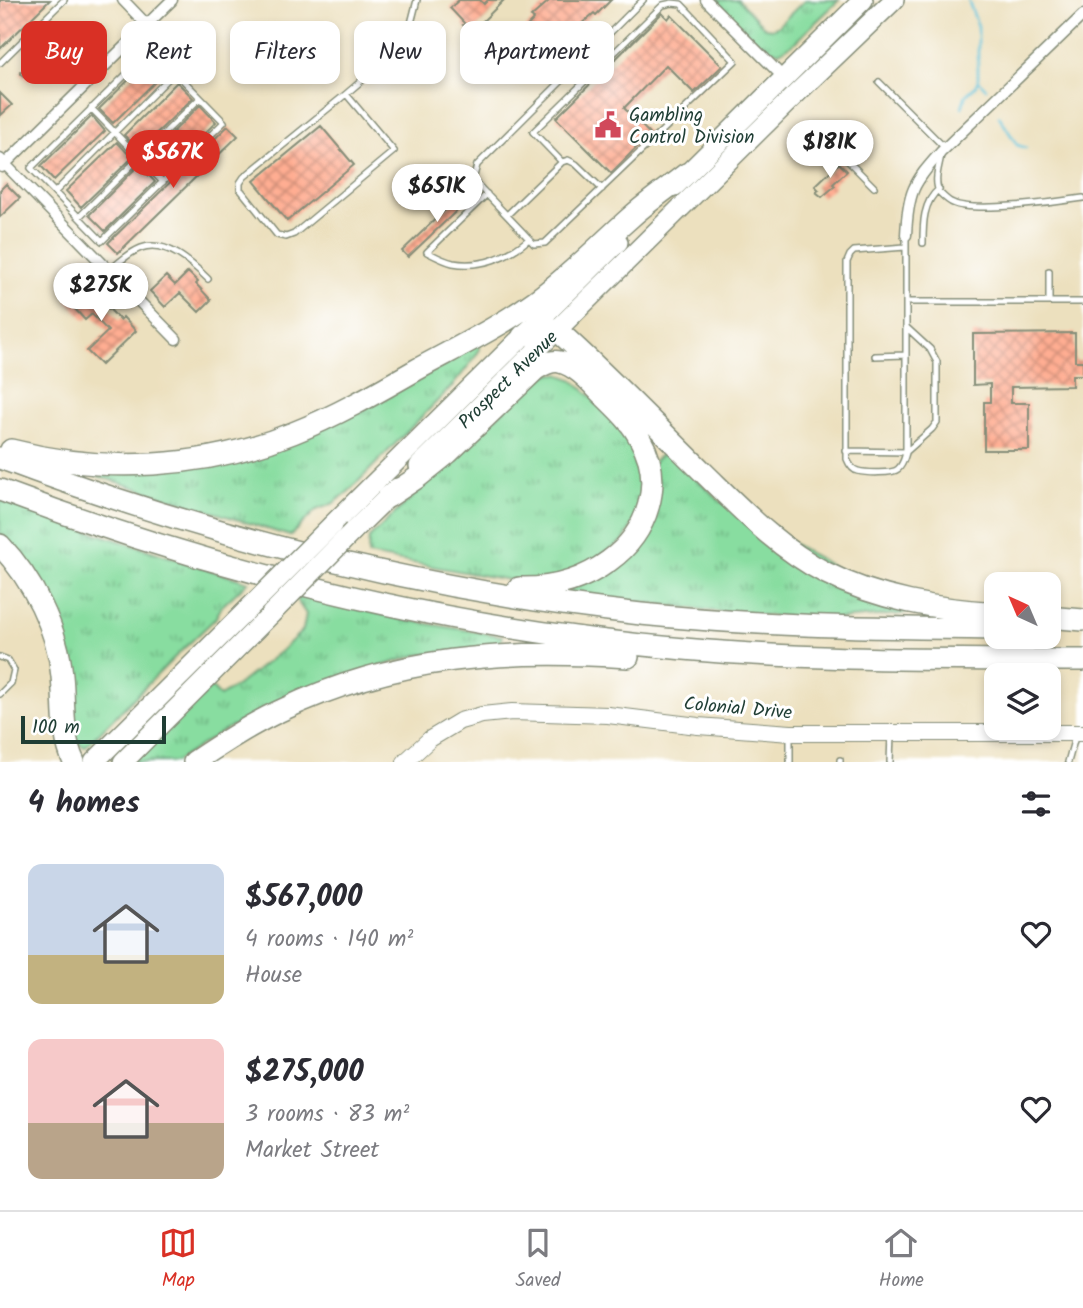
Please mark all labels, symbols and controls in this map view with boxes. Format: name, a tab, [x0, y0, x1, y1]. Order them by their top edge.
chip: Buy	[21, 21, 107, 84]
chip: Rent	[121, 21, 216, 84]
chip: Filters	[230, 21, 340, 84]
chip: New	[354, 21, 446, 84]
chip: Apartment	[460, 21, 614, 84]
place label: Gambling Control Division	[629, 101, 754, 153]
public building icon: Gambling Control Division	[593, 110, 623, 140]
pin: $181K	[781, 120, 879, 180]
text: $181K	[803, 125, 857, 161]
pin: $567K	[124, 130, 222, 190]
text: $567K	[142, 135, 204, 171]
pin: $651K	[388, 164, 486, 224]
text: $651K	[408, 169, 466, 205]
pin: $275K	[52, 264, 150, 323]
text: $275K	[69, 268, 133, 304]
street label: Prospect Avenue	[452, 324, 566, 437]
north arrow	[984, 572, 1060, 649]
map controls	[984, 572, 1061, 740]
button: layers	[984, 663, 1061, 740]
street label: Colonial Drive	[682, 689, 794, 729]
scale bar	[21, 713, 166, 745]
text: 100 m	[32, 713, 80, 743]
text: 4 homes	[28, 780, 140, 828]
icon: filters	[1017, 785, 1055, 823]
text: $567,000	[245, 874, 362, 922]
icon: home	[84, 892, 168, 976]
icon: heart	[1017, 915, 1055, 953]
text: 4 rooms · 140 m²	[245, 922, 413, 958]
text: House	[245, 958, 302, 994]
text: $275,000	[245, 1049, 364, 1097]
icon: home	[84, 1067, 168, 1151]
icon: heart	[1017, 1090, 1055, 1128]
text: 3 rooms · 83 m²	[245, 1097, 409, 1133]
text: Market Street	[245, 1133, 379, 1169]
tab: Map	[159, 1224, 197, 1296]
tab: Saved	[515, 1224, 561, 1296]
tab: Home	[879, 1224, 924, 1296]

